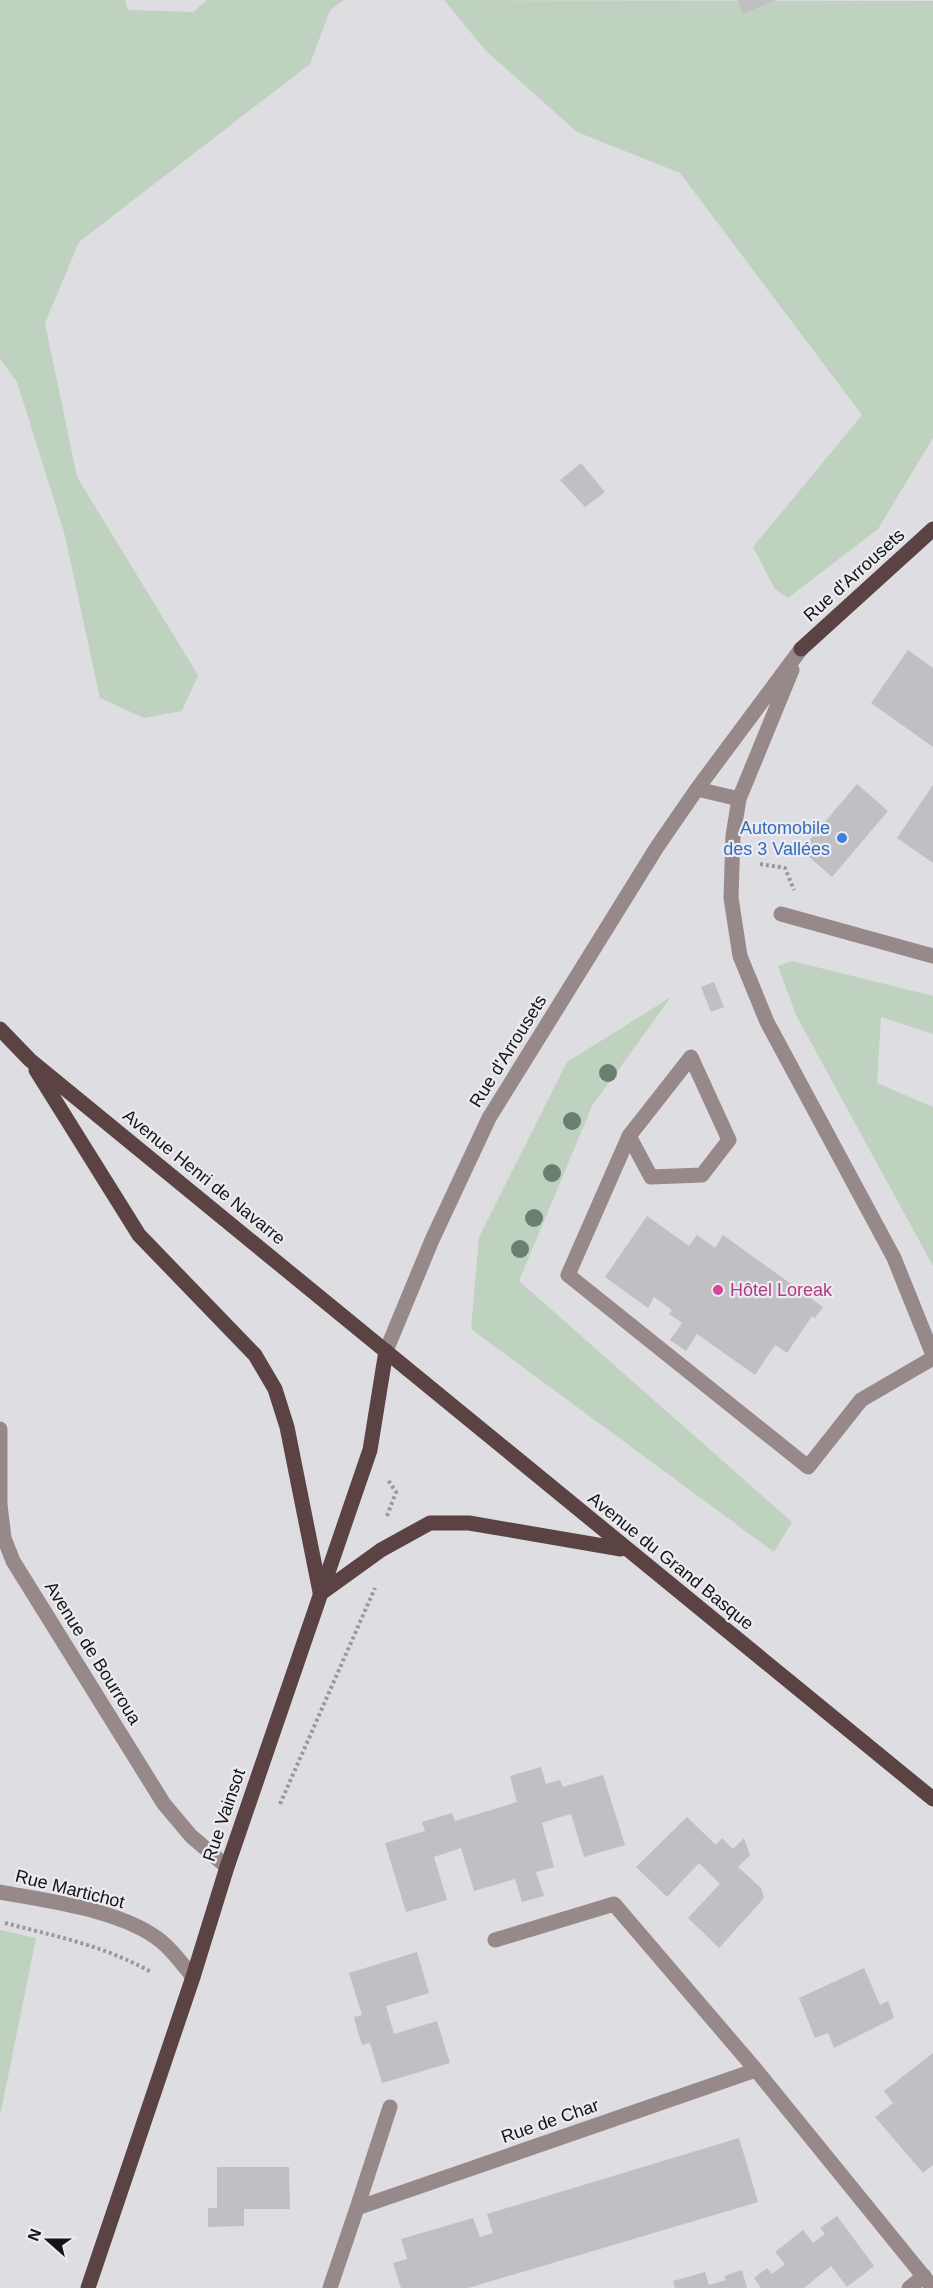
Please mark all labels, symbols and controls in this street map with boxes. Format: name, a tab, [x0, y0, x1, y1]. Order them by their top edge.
street label: Rue d'Arrousets	[800, 525, 908, 625]
place label: Automobile des 3 Vallées	[723, 818, 830, 859]
marker: Automobile des 3 Vallées	[835, 831, 849, 845]
street label: Rue d'Arrousets	[465, 991, 551, 1111]
street label: Avenue Henri de Navarre	[119, 1105, 289, 1249]
place label: Hôtel Loreak	[730, 1280, 833, 1300]
marker: Hôtel Loreak	[711, 1283, 725, 1297]
street label: Avenue du Grand Basque	[584, 1488, 758, 1634]
street label: Avenue de Bourroua	[41, 1578, 146, 1729]
street label: Rue Vainsot	[199, 1766, 249, 1864]
street label: Rue Martichot	[13, 1866, 127, 1912]
street label: Rue de Char	[498, 2095, 602, 2147]
north arrow	[18, 2210, 78, 2270]
text: N	[24, 2226, 44, 2243]

